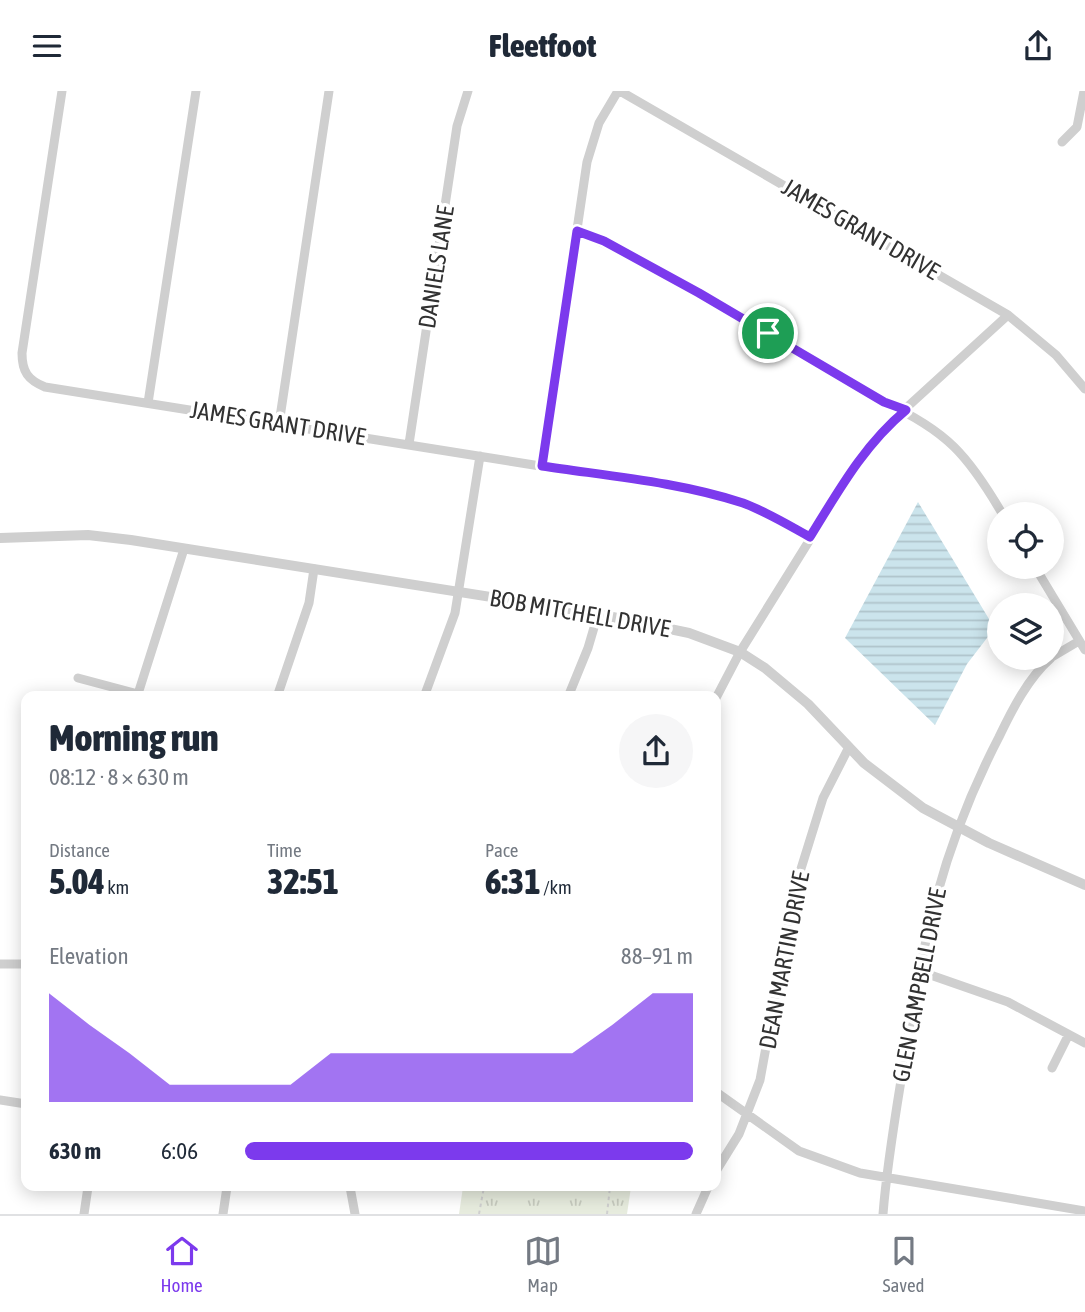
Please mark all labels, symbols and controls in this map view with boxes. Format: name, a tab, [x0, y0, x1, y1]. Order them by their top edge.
icon: menu	[28, 27, 66, 65]
text: Fleetfoot	[489, 27, 596, 64]
icon: share	[1019, 27, 1057, 65]
street label: JAMES GRANT DRIVE	[778, 173, 944, 285]
street label: DANIELS LANE	[413, 204, 459, 330]
pin	[738, 303, 798, 363]
icon: arrive	[749, 314, 787, 352]
street label: JAMES GRANT DRIVE	[188, 396, 368, 450]
map controls	[987, 502, 1064, 670]
button: locate	[987, 502, 1064, 579]
street label: BOB MITCHELL DRIVE	[488, 584, 672, 642]
button: layers	[987, 593, 1064, 670]
button: share	[619, 714, 693, 788]
text: Morning run	[49, 716, 219, 759]
text: 08:12 · 8 × 630 m	[49, 764, 189, 790]
text: Distance	[49, 839, 110, 861]
text: Time	[267, 839, 302, 861]
text: Pace	[485, 839, 518, 861]
text: 5.04	[49, 861, 105, 901]
text: 32:51	[267, 861, 339, 901]
text: 6:31	[485, 861, 541, 901]
street label: DEAN MARTIN DRIVE	[754, 869, 814, 1051]
text: km	[105, 876, 129, 898]
text: /km	[541, 876, 572, 898]
street label: GLEN CAMPBELL DRIVE	[887, 886, 951, 1084]
text: Elevation	[49, 943, 129, 969]
text: 88–91 m	[621, 943, 693, 969]
text: 630 m	[49, 1138, 101, 1164]
text: 6:06	[161, 1138, 198, 1164]
tab: Home	[160, 1232, 203, 1296]
tab: Map	[524, 1232, 562, 1296]
tab: Saved	[883, 1232, 925, 1296]

